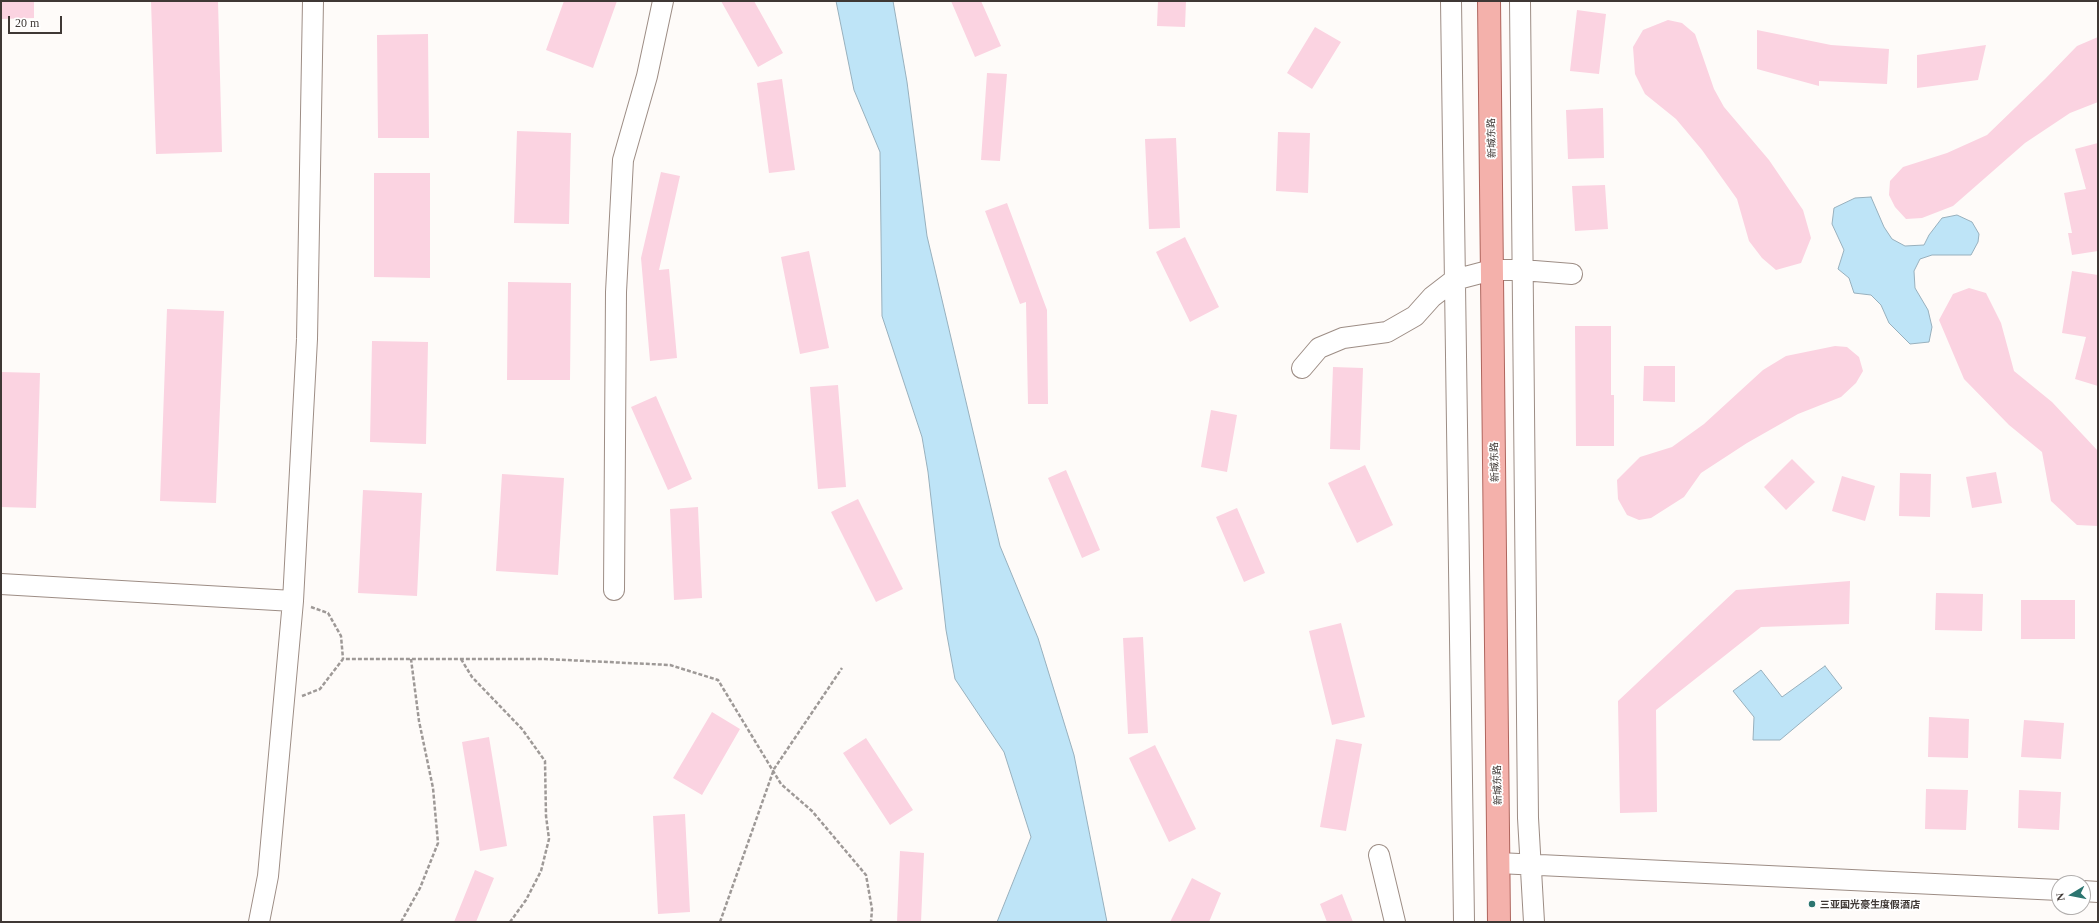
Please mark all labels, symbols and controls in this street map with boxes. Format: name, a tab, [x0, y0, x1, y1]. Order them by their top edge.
scale bar	[10, 8, 64, 34]
text: 20 m	[15, 16, 39, 30]
street label: 新城东路	[1485, 118, 1497, 158]
street label: 新城东路	[1488, 442, 1500, 482]
street label: 新城东路	[1491, 765, 1503, 805]
north arrow	[2051, 875, 2091, 915]
text: N	[2054, 892, 2067, 902]
place label: 三亚国光豪生度假酒店	[1820, 898, 1920, 910]
marker: 三亚国光豪生度假酒店	[1807, 899, 1817, 909]

